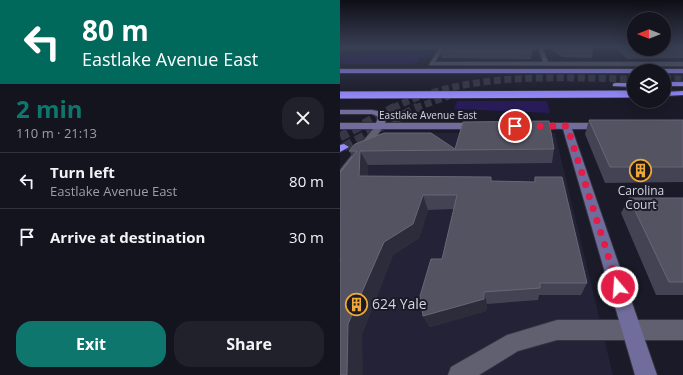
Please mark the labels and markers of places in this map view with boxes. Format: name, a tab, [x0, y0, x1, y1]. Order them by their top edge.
pin	[498, 109, 532, 143]
building icon: Carolina Court	[628, 157, 654, 183]
place label: Carolina Court	[618, 182, 664, 213]
building icon: 624 Yale	[344, 291, 370, 317]
place label: 624 Yale	[372, 294, 427, 313]

